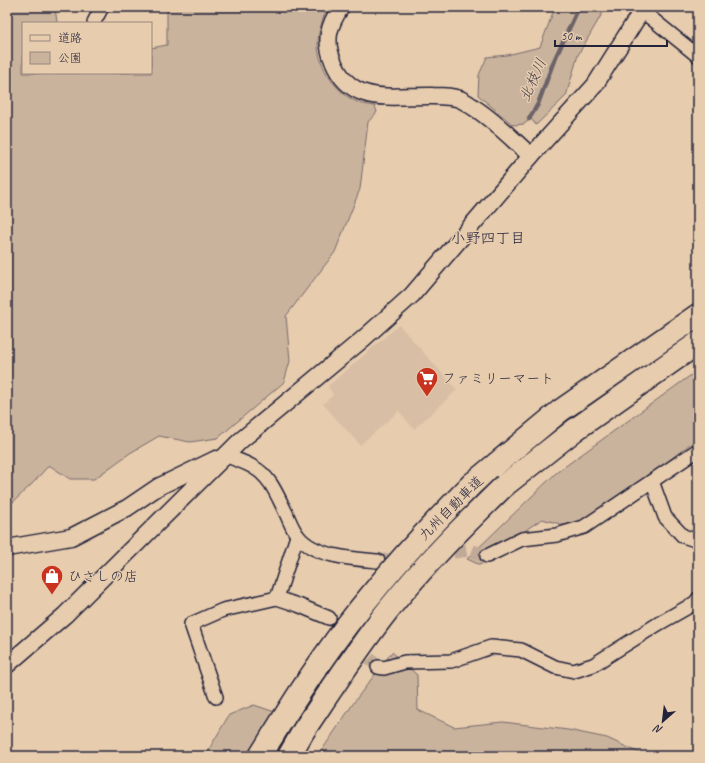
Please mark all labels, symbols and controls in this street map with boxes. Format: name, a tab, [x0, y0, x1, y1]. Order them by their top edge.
legend	[22, 22, 152, 74]
scale bar	[555, 22, 667, 48]
text: 50 m	[561, 28, 583, 44]
text: 道路	[58, 30, 82, 46]
text: 公園	[58, 50, 82, 66]
water label: 北枝川	[515, 56, 551, 104]
district label: 小野四丁目	[450, 229, 526, 248]
supermarket icon: ファミリーマート	[414, 365, 440, 398]
place label: ファミリーマート	[442, 370, 554, 387]
street label: 九州自動車道	[415, 472, 487, 544]
shop icon: ひさしの店	[39, 563, 65, 596]
place label: ひさしの店	[68, 568, 138, 585]
north arrow	[643, 701, 683, 741]
text: N	[650, 721, 665, 738]

